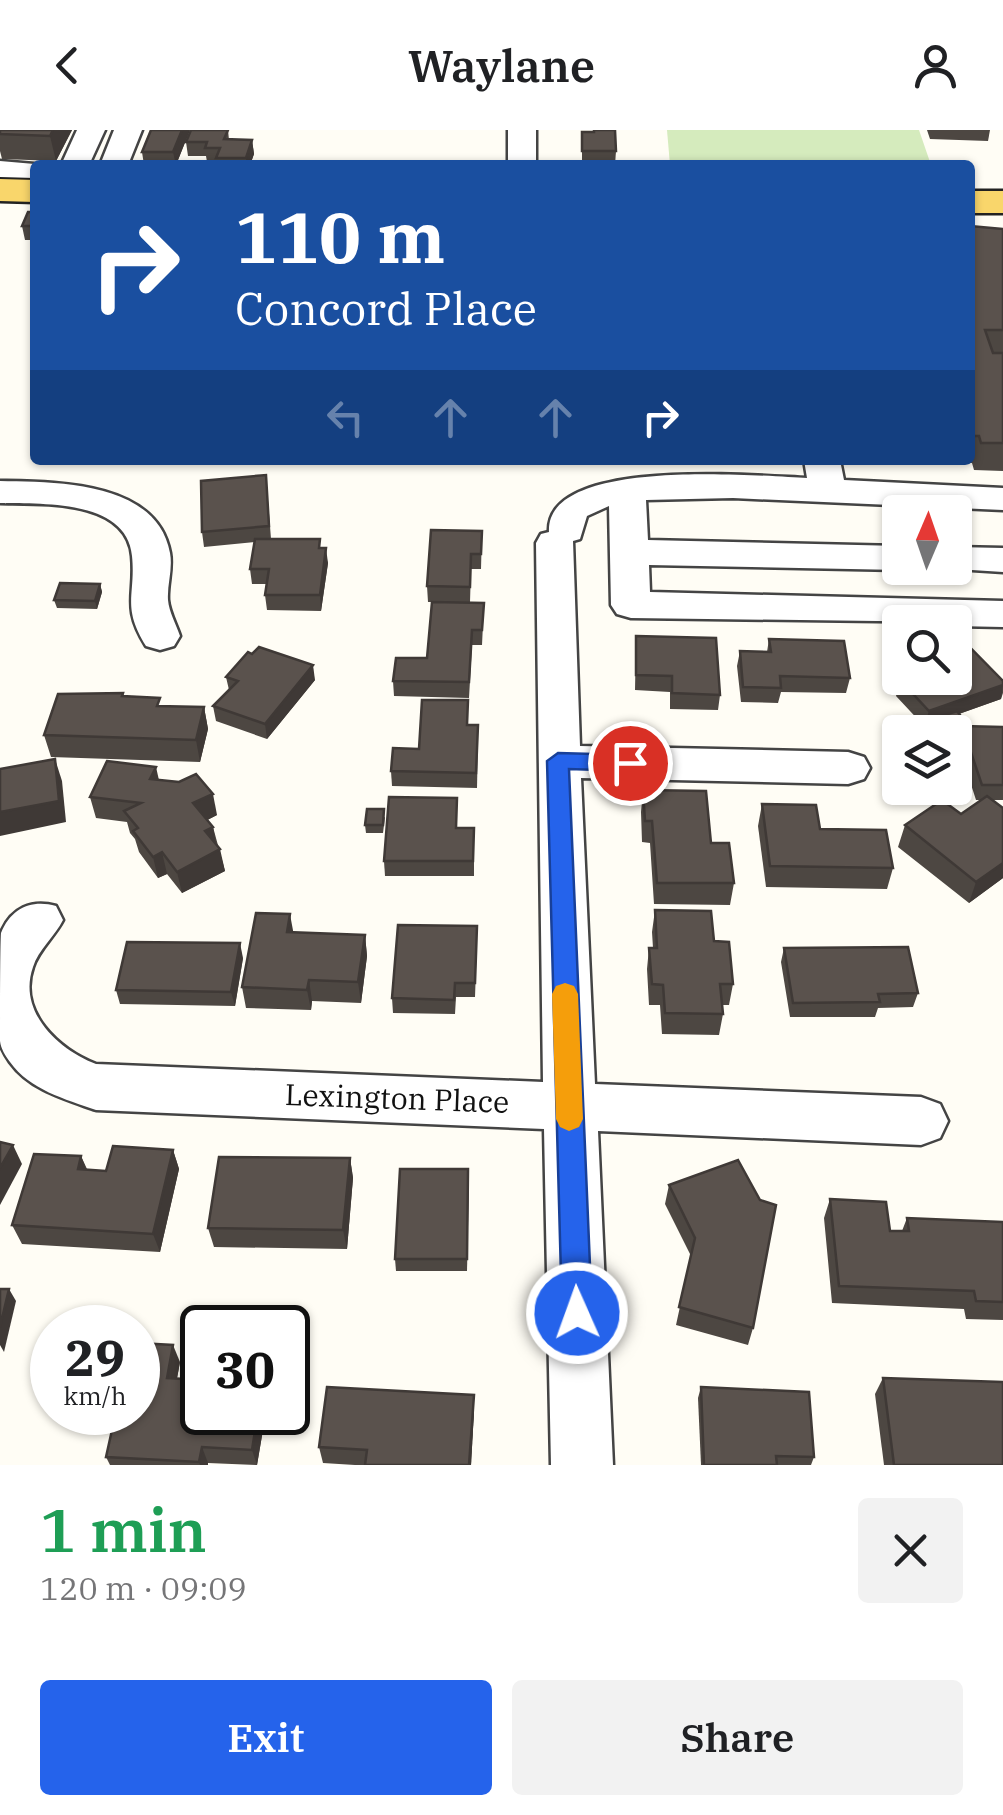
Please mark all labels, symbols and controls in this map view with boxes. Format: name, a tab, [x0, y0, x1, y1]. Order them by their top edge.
text: Waylane	[408, 36, 595, 94]
icon: back	[40, 38, 95, 93]
icon: person	[908, 38, 963, 93]
text: 110 m	[235, 191, 445, 282]
icon: right	[70, 200, 200, 330]
text: Concord Place	[235, 279, 537, 337]
icon: left	[318, 390, 373, 445]
icon: ahead	[423, 390, 478, 445]
icon: ahead	[528, 390, 583, 445]
icon: right	[633, 390, 688, 445]
north arrow	[882, 495, 972, 585]
map controls	[882, 495, 972, 805]
button: search	[882, 605, 972, 695]
button: layers	[882, 715, 972, 805]
pin	[588, 721, 673, 806]
icon: arrive	[603, 736, 658, 791]
street label: Lexington Place	[284, 1074, 510, 1121]
position arrow	[525, 1261, 629, 1365]
speed limit sign: 30	[180, 1305, 310, 1435]
text: 29	[65, 1325, 125, 1390]
text: km/h	[63, 1379, 127, 1412]
text: 1 min	[40, 1490, 207, 1569]
button: close	[858, 1498, 963, 1603]
text: 120 m · 09:09	[40, 1567, 247, 1609]
button: Exit	[40, 1680, 492, 1795]
button: Share	[512, 1680, 963, 1795]

